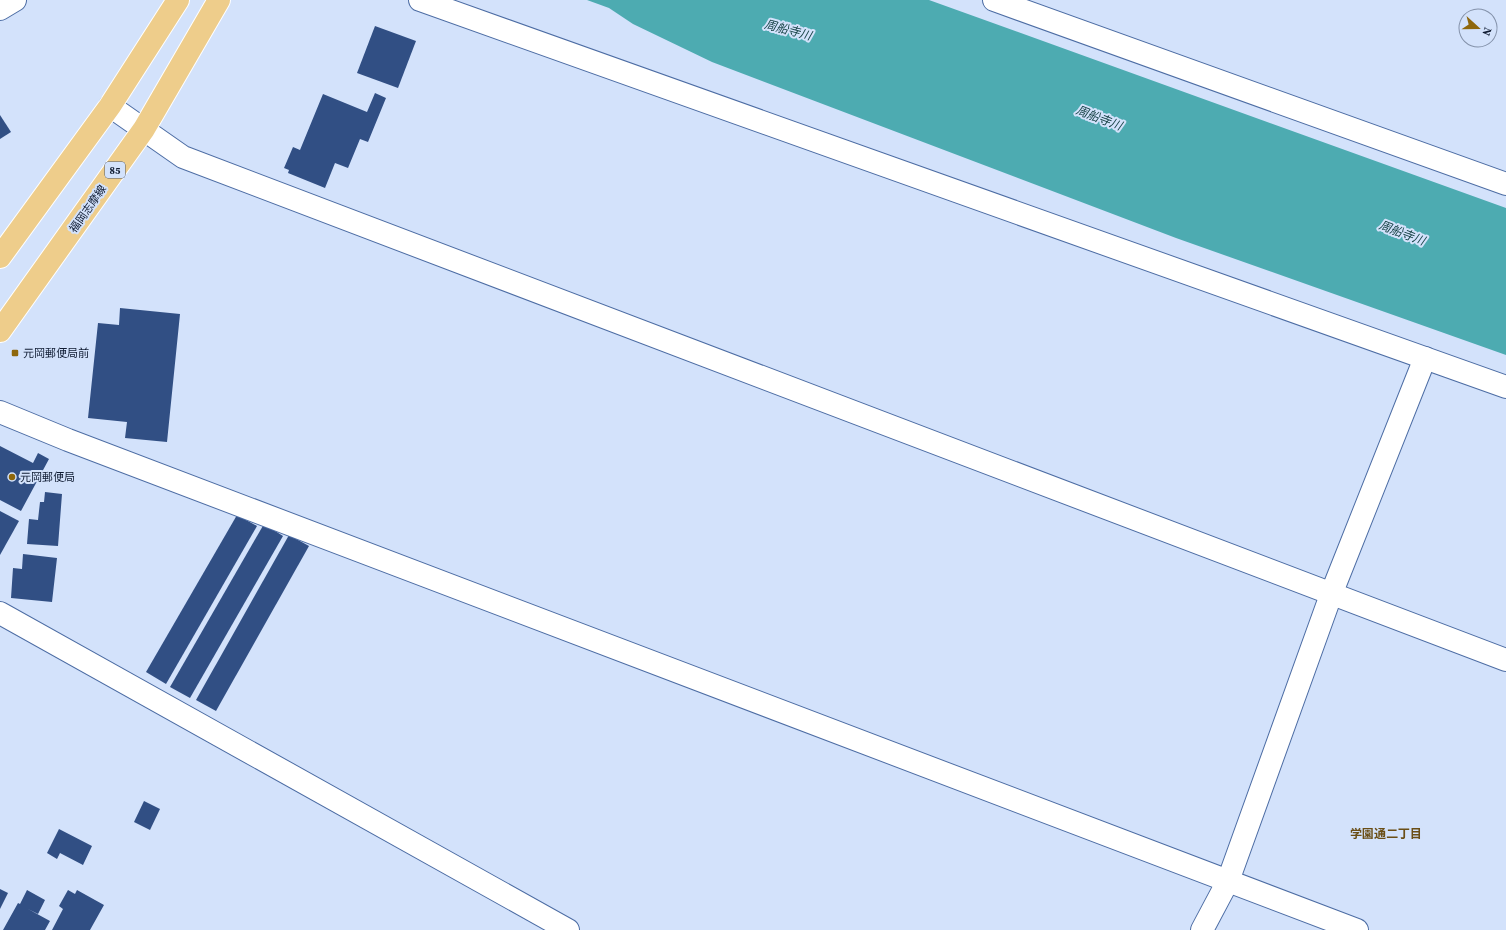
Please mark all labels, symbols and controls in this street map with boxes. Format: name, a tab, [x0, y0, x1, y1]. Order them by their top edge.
north arrow	[1458, 8, 1498, 48]
water label: 周船寺川	[763, 16, 815, 44]
text: N	[1478, 25, 1495, 38]
water label: 周船寺川	[1074, 102, 1126, 135]
road number: 85	[105, 162, 125, 178]
street label: 福岡志摩線	[66, 182, 110, 236]
water label: 周船寺川	[1377, 217, 1429, 250]
place label: 元岡郵便局前	[23, 346, 89, 361]
marker: 元岡郵便局前	[10, 348, 20, 358]
place label: 元岡郵便局	[20, 470, 75, 485]
marker: 元岡郵便局	[7, 472, 17, 482]
district label: 学園通二丁目	[1350, 826, 1422, 842]

